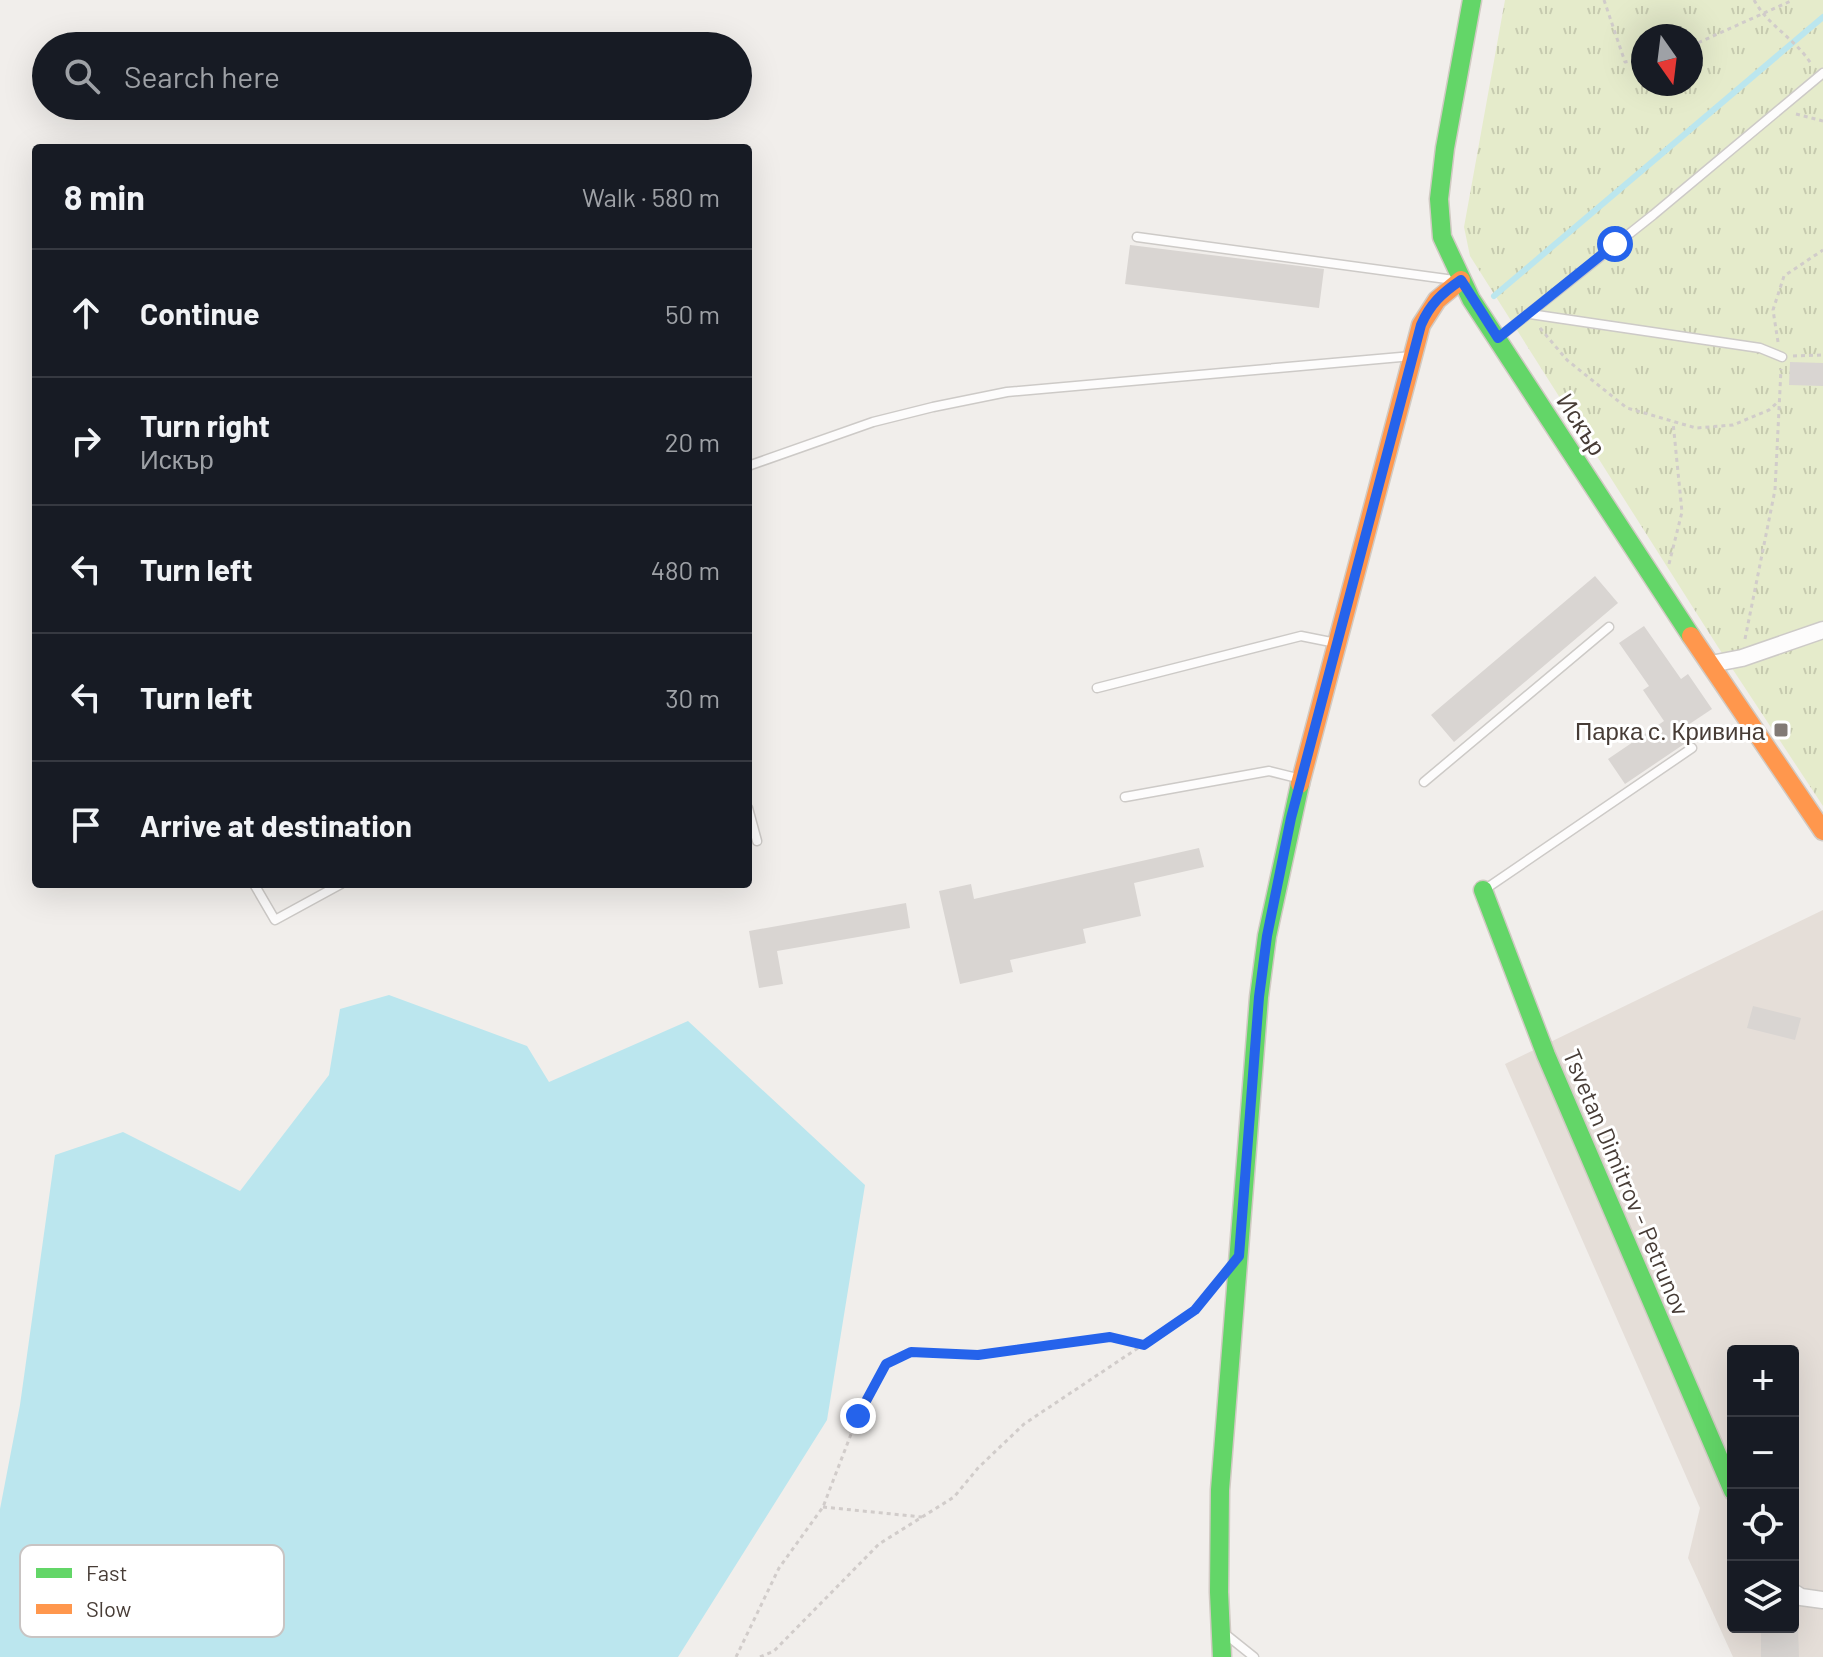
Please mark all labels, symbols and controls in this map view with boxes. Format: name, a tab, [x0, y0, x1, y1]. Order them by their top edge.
north arrow	[1631, 24, 1703, 96]
search box	[32, 32, 752, 120]
icon: search	[60, 54, 104, 98]
text: Search here	[124, 58, 280, 94]
text: 8 min	[64, 176, 145, 217]
text: Walk · 580 m	[582, 181, 720, 212]
route start	[1597, 226, 1633, 262]
icon: ahead	[64, 291, 108, 335]
text: Continue	[140, 295, 260, 331]
text: 50 m	[665, 298, 720, 329]
street label: Искър	[1551, 388, 1613, 460]
text: Turn right	[140, 407, 270, 443]
icon: right	[64, 419, 108, 463]
text: 20 m	[665, 426, 720, 457]
text: Искър	[140, 443, 214, 474]
icon: left	[64, 547, 108, 591]
text: Turn left	[140, 551, 253, 587]
text: 480 m	[651, 554, 720, 585]
icon: left	[64, 675, 108, 719]
text: Turn left	[140, 679, 253, 715]
text: 30 m	[665, 682, 720, 713]
place label: Парка с. Кривина	[1575, 716, 1766, 745]
marker: Парка с. Кривина	[1772, 721, 1790, 739]
icon: arrive	[64, 803, 108, 847]
text: Arrive at destination	[140, 807, 412, 843]
street label: Tsvetan Dimitrov - Petrunov	[1558, 1044, 1696, 1320]
map controls	[1727, 1345, 1799, 1633]
button: +	[1727, 1345, 1799, 1417]
route end	[840, 1398, 876, 1434]
button: −	[1727, 1417, 1799, 1489]
button: locate	[1727, 1489, 1799, 1561]
legend	[20, 1545, 284, 1637]
text: Fast	[86, 1559, 128, 1585]
button: layers	[1727, 1561, 1799, 1633]
text: Slow	[86, 1595, 131, 1621]

